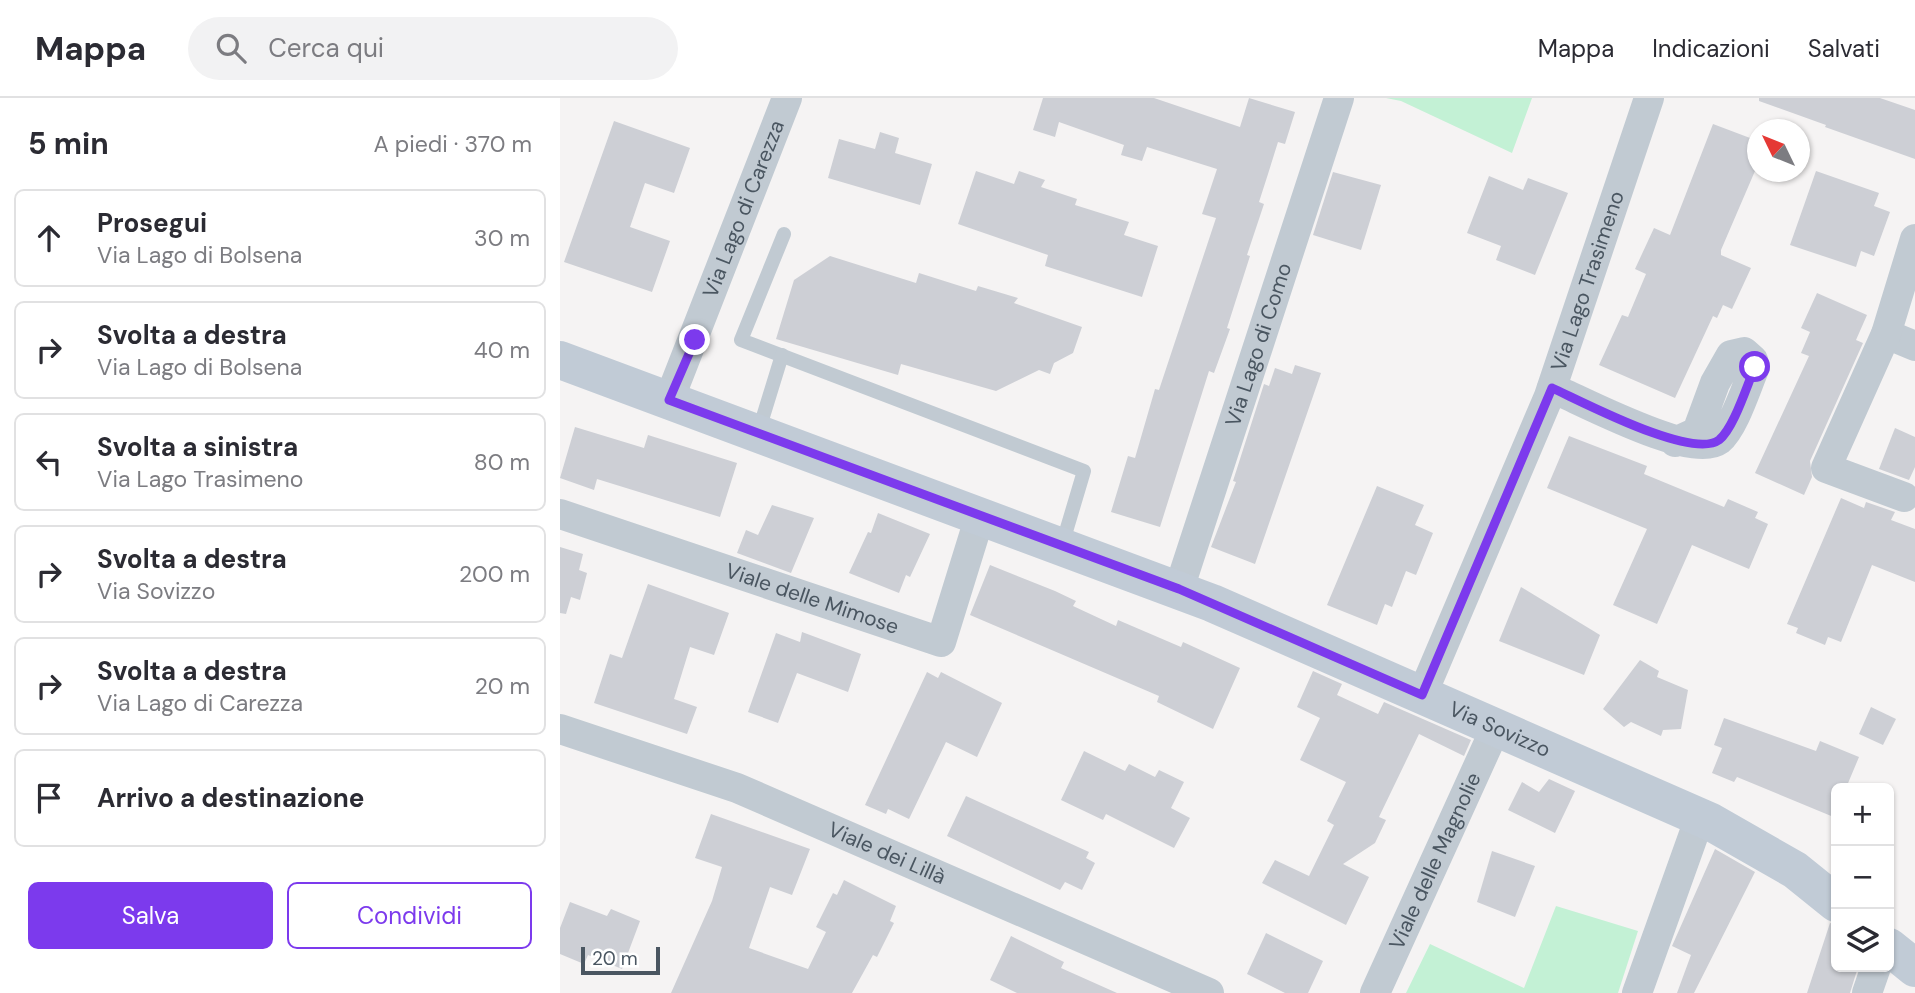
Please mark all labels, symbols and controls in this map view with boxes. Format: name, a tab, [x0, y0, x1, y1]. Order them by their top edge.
search box	[188, 17, 678, 80]
text: Mappa	[35, 27, 146, 70]
icon: search	[212, 29, 250, 67]
text: Cerca qui	[268, 31, 384, 65]
text: Mappa	[1538, 33, 1614, 64]
text: Indicazioni	[1652, 33, 1770, 64]
text: Salvati	[1808, 33, 1880, 64]
street label: Via Lago di Carezza	[696, 116, 791, 302]
north arrow	[1747, 119, 1810, 182]
text: 5 min	[28, 124, 109, 163]
text: A piedi · 370 m	[373, 129, 532, 159]
street label: Via Lago Trasimeno	[1544, 187, 1631, 375]
text: Prosegui	[97, 206, 207, 240]
icon: ahead	[30, 219, 68, 257]
text: 30 m	[474, 223, 530, 253]
text: Via Lago di Bolsena	[97, 240, 302, 270]
street label: Via Lago di Como	[1219, 259, 1298, 430]
text: Svolta a destra	[97, 318, 287, 352]
route end	[679, 324, 710, 355]
icon: right	[30, 331, 68, 369]
text: 40 m	[474, 335, 530, 365]
route start	[1739, 351, 1770, 382]
text: Via Lago di Bolsena	[97, 352, 302, 382]
text: Svolta a sinistra	[97, 430, 298, 464]
icon: left	[30, 443, 68, 481]
text: 80 m	[474, 447, 530, 477]
text: Via Lago Trasimeno	[97, 464, 303, 494]
text: Svolta a destra	[97, 542, 287, 576]
icon: right	[30, 555, 68, 593]
street label: Viale delle Mimose	[722, 557, 903, 641]
text: 200 m	[459, 559, 530, 589]
text: Via Sovizzo	[97, 576, 215, 606]
text: Svolta a destra	[97, 654, 287, 688]
icon: right	[30, 667, 68, 705]
text: 20 m	[475, 671, 530, 701]
text: Via Lago di Carezza	[97, 688, 303, 718]
street label: Via Sovizzo	[1445, 695, 1555, 764]
street label: Viale delle Magnolie	[1383, 768, 1488, 954]
icon: arrive	[30, 779, 68, 817]
text: Arrivo a destinazione	[97, 781, 364, 815]
map controls	[1831, 783, 1894, 972]
button: +	[1831, 783, 1894, 846]
street label: Viale dei Lillà	[824, 815, 950, 891]
button: −	[1831, 846, 1894, 909]
button: Salva	[28, 882, 273, 949]
button: Condividi	[287, 882, 532, 949]
button: layers	[1831, 909, 1894, 972]
scale bar	[581, 944, 660, 976]
text: 20 m	[592, 946, 638, 971]

